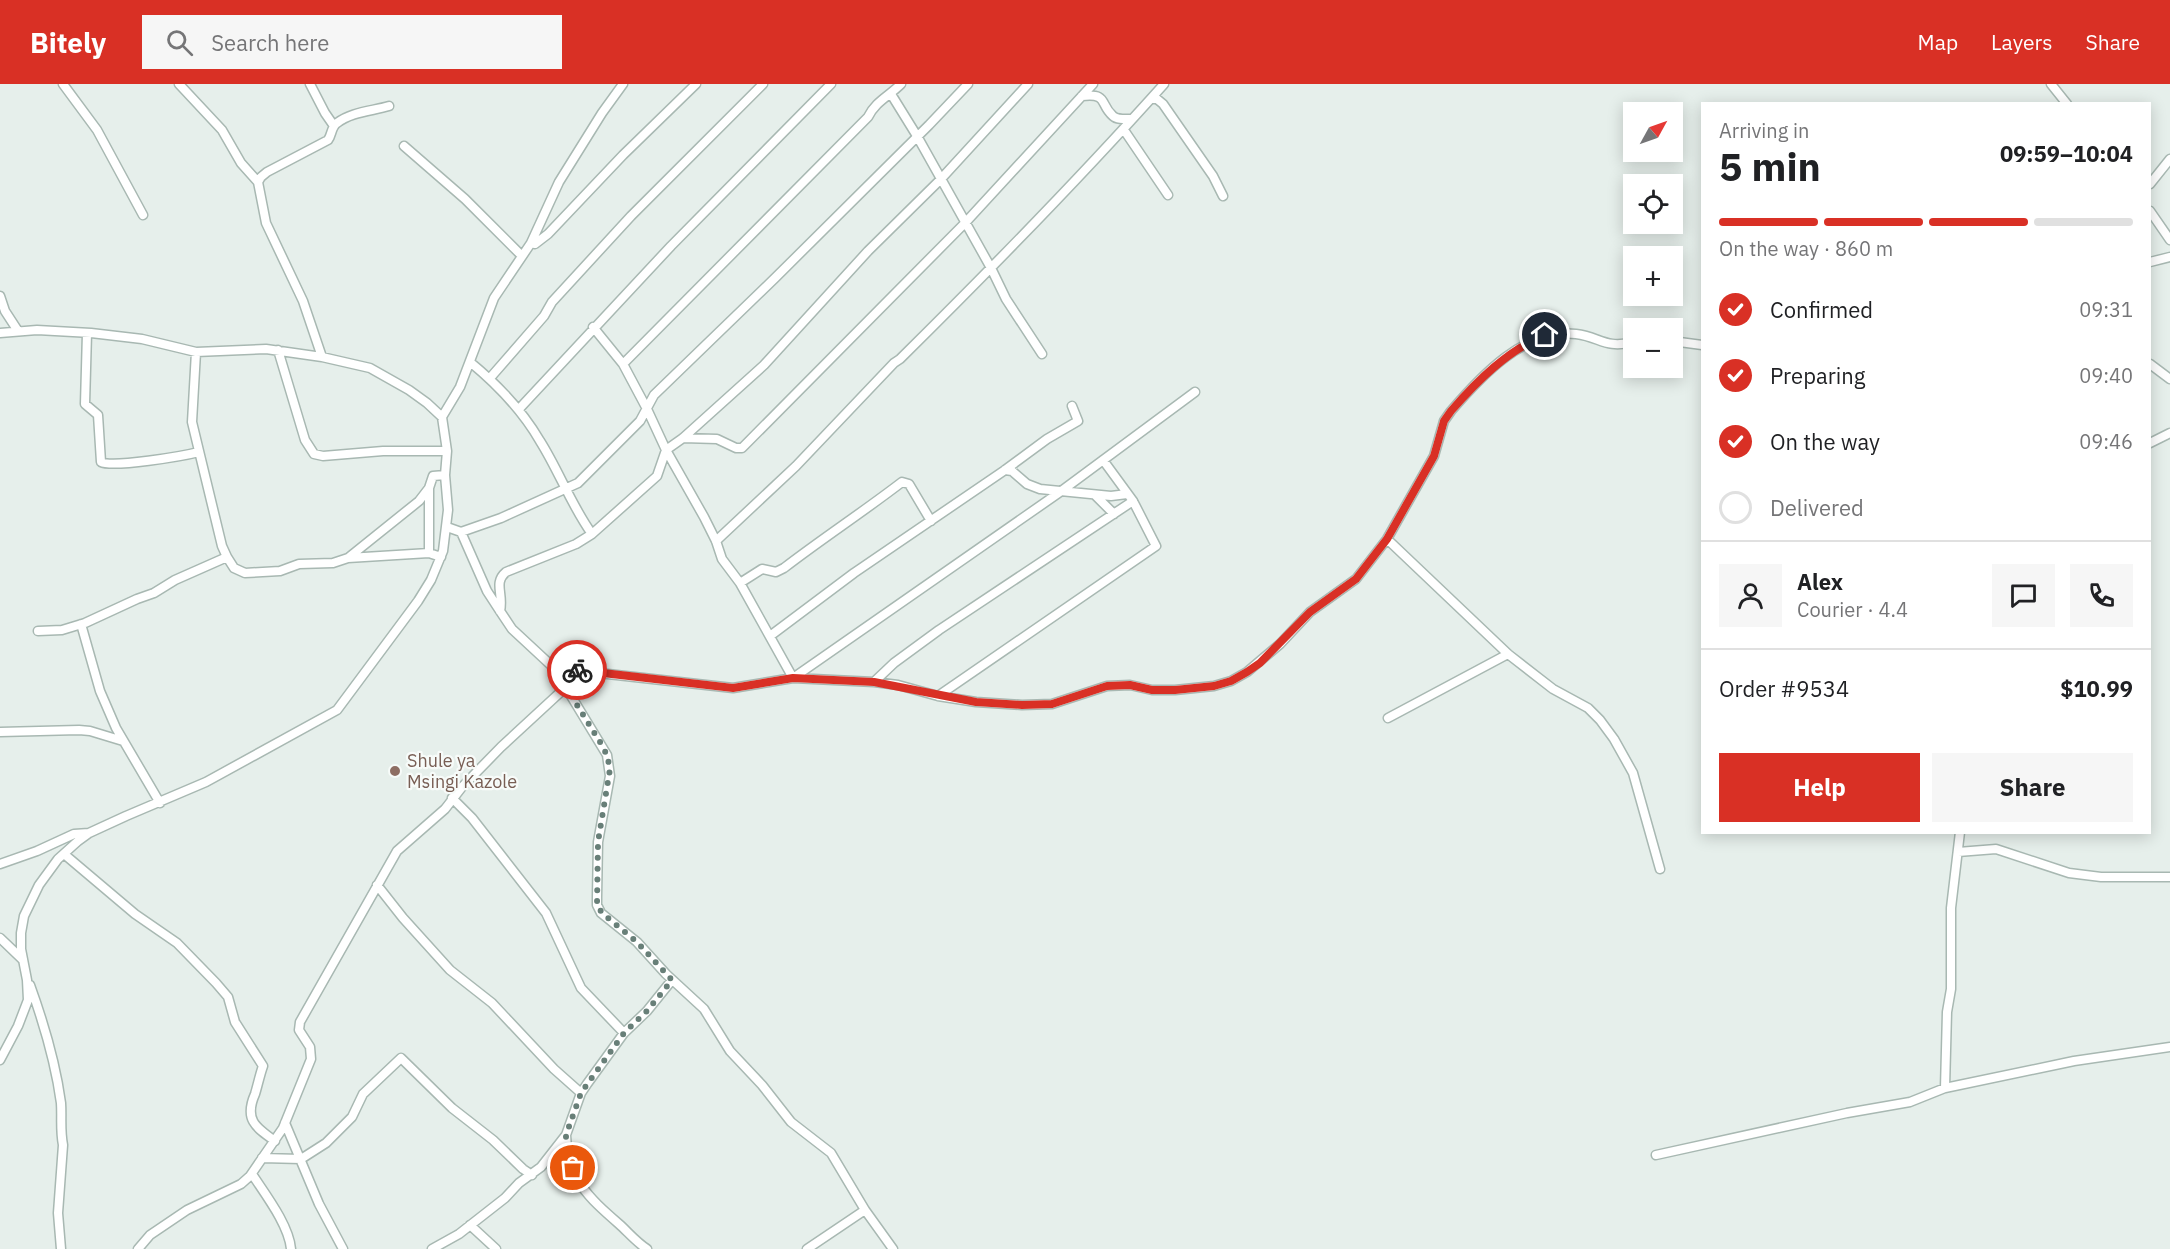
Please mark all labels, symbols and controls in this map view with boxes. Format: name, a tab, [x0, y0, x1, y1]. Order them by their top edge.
search box	[142, 15, 562, 69]
text: Bitely	[30, 24, 106, 61]
icon: search	[163, 26, 196, 59]
text: Search here	[211, 28, 329, 57]
text: Map	[1918, 28, 1958, 56]
text: Layers	[1991, 28, 2053, 56]
text: Share	[2086, 28, 2140, 56]
north arrow	[1623, 102, 1683, 162]
map controls	[1623, 102, 1683, 378]
text: Arriving in	[1719, 117, 1809, 144]
text: 09:59–10:04	[2000, 139, 2133, 168]
text: 5 min	[1719, 141, 1821, 192]
button: locate	[1623, 174, 1683, 234]
text: On the way · 860 m	[1719, 235, 1893, 262]
button: +	[1623, 246, 1683, 306]
icon: check	[1719, 293, 1752, 326]
text: Confirmed	[1770, 295, 1873, 324]
text: 09:31	[2079, 296, 2133, 323]
pin	[1519, 309, 1570, 360]
icon: home	[1528, 318, 1561, 351]
button: −	[1623, 318, 1683, 378]
icon: check	[1719, 359, 1752, 392]
text: Preparing	[1770, 361, 1865, 390]
text: 09:40	[2079, 362, 2133, 389]
icon: check	[1719, 425, 1752, 458]
text: On the way	[1770, 427, 1880, 456]
text: 09:46	[2079, 428, 2133, 455]
text: Delivered	[1770, 493, 1864, 522]
button: person	[1719, 564, 1782, 627]
button: chat	[1992, 564, 2055, 627]
button: phone	[2070, 564, 2133, 627]
text: Alex	[1797, 567, 1843, 596]
text: Courier · 4.4	[1797, 596, 1908, 623]
courier	[547, 640, 607, 700]
icon: bike	[561, 654, 594, 687]
text: Order #9534	[1719, 674, 1849, 703]
text: $10.99	[2060, 674, 2133, 703]
place label: Shule ya Msingi Kazole	[407, 749, 517, 793]
button: Help	[1719, 753, 1920, 822]
button: Share	[1932, 753, 2133, 822]
marker: Shule ya Msingi Kazole	[388, 764, 402, 778]
pin	[547, 1142, 598, 1193]
icon: bag	[556, 1151, 589, 1184]

